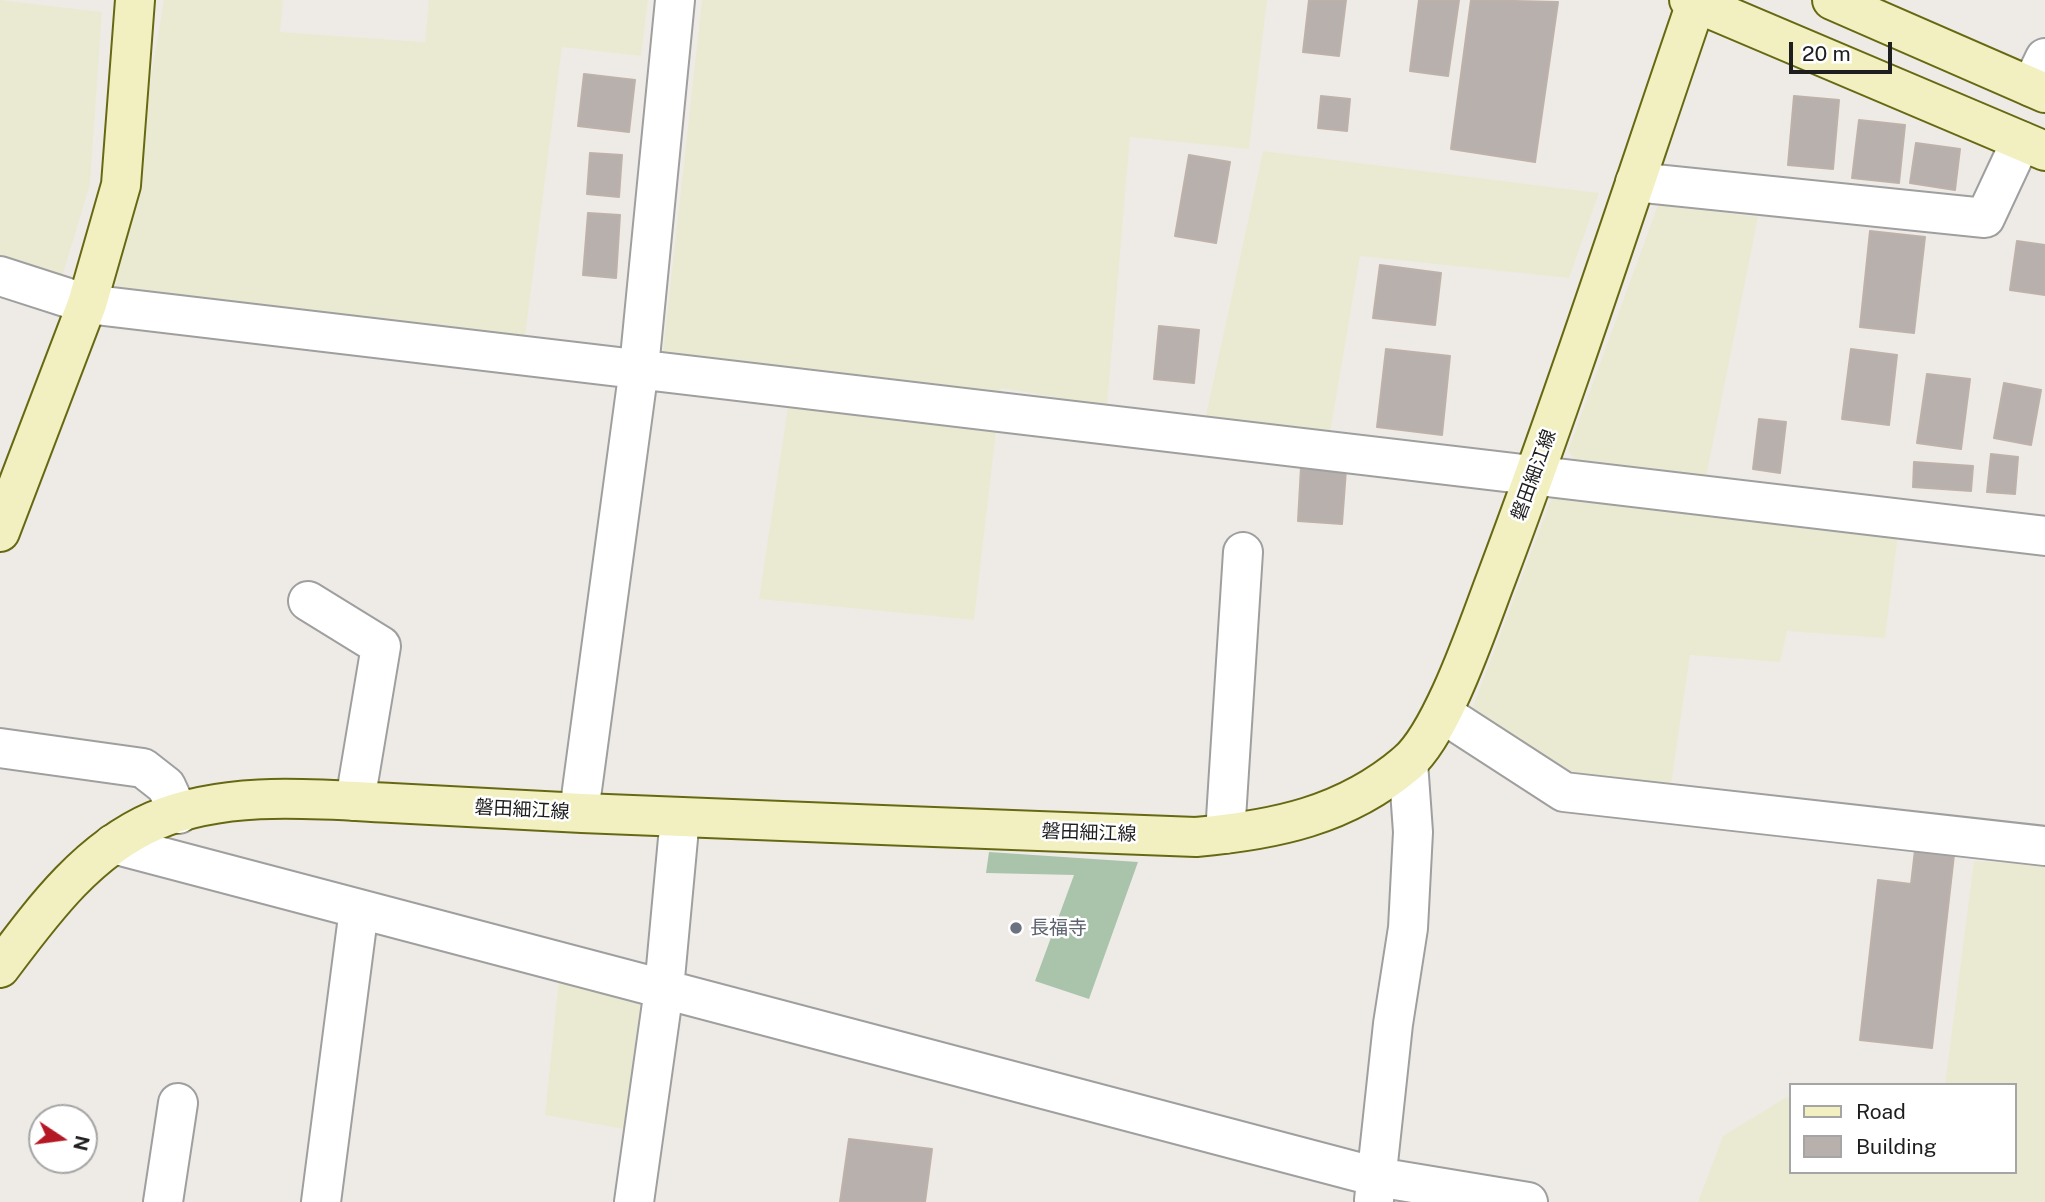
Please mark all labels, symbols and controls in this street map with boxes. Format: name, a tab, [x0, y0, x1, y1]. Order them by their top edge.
scale bar	[1793, 28, 1896, 72]
text: 20 m	[1802, 41, 1851, 66]
street label: 磐田細江線	[1507, 426, 1561, 524]
street label: 磐田細江線	[474, 796, 570, 824]
street label: 磐田細江線	[1041, 820, 1137, 846]
place label: 長福寺	[1030, 917, 1087, 939]
marker: 長福寺	[1008, 920, 1024, 936]
legend	[1790, 1083, 2017, 1174]
text: Road	[1856, 1099, 1906, 1124]
north arrow	[28, 1104, 98, 1174]
text: N	[69, 1134, 94, 1153]
text: Building	[1856, 1134, 1937, 1159]

